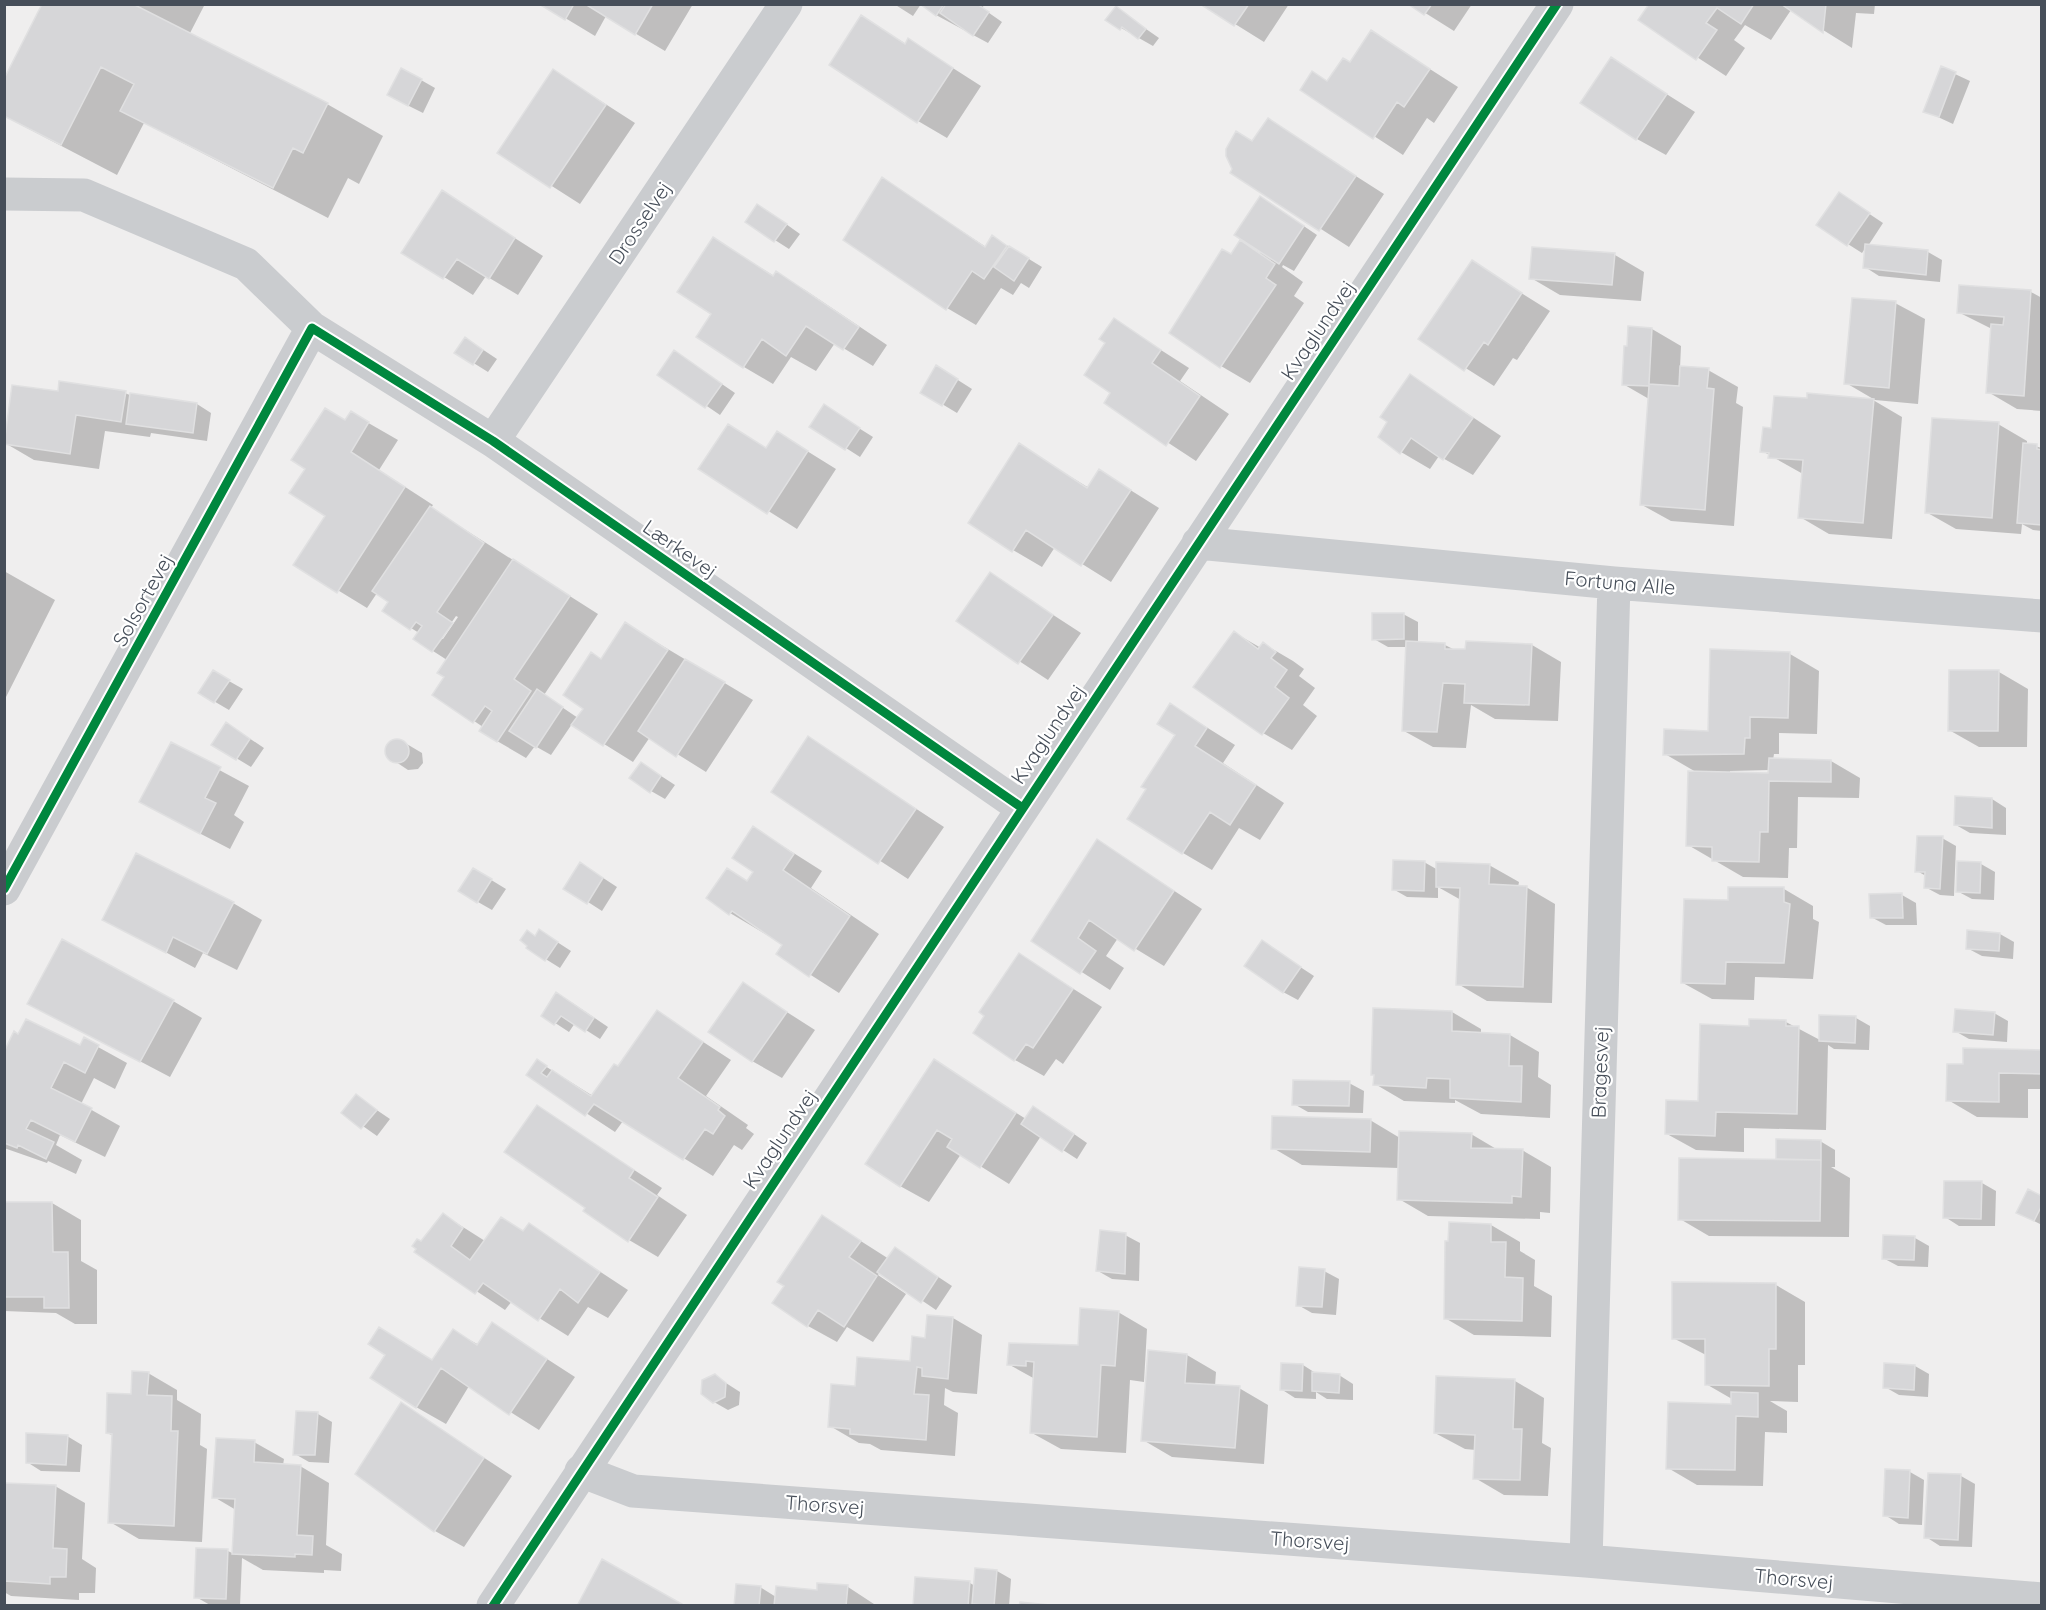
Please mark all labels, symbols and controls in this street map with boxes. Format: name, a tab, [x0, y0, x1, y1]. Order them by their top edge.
street label: Drosselvej	[603, 176, 677, 269]
street label: Kvaglundvej	[1275, 275, 1360, 384]
street label: Lærkevej	[638, 514, 722, 583]
street label: Solsortevej	[107, 549, 178, 650]
street label: Fortuna Alle	[1563, 565, 1677, 600]
street label: Kvaglundvej	[1005, 679, 1090, 788]
street label: Bragesvej	[1585, 1025, 1614, 1119]
street label: Kvaglundvej	[737, 1084, 822, 1193]
street label: Thorsvej	[784, 1489, 866, 1520]
street label: Thorsvej	[1269, 1525, 1351, 1556]
street label: Thorsvej	[1753, 1563, 1835, 1594]

